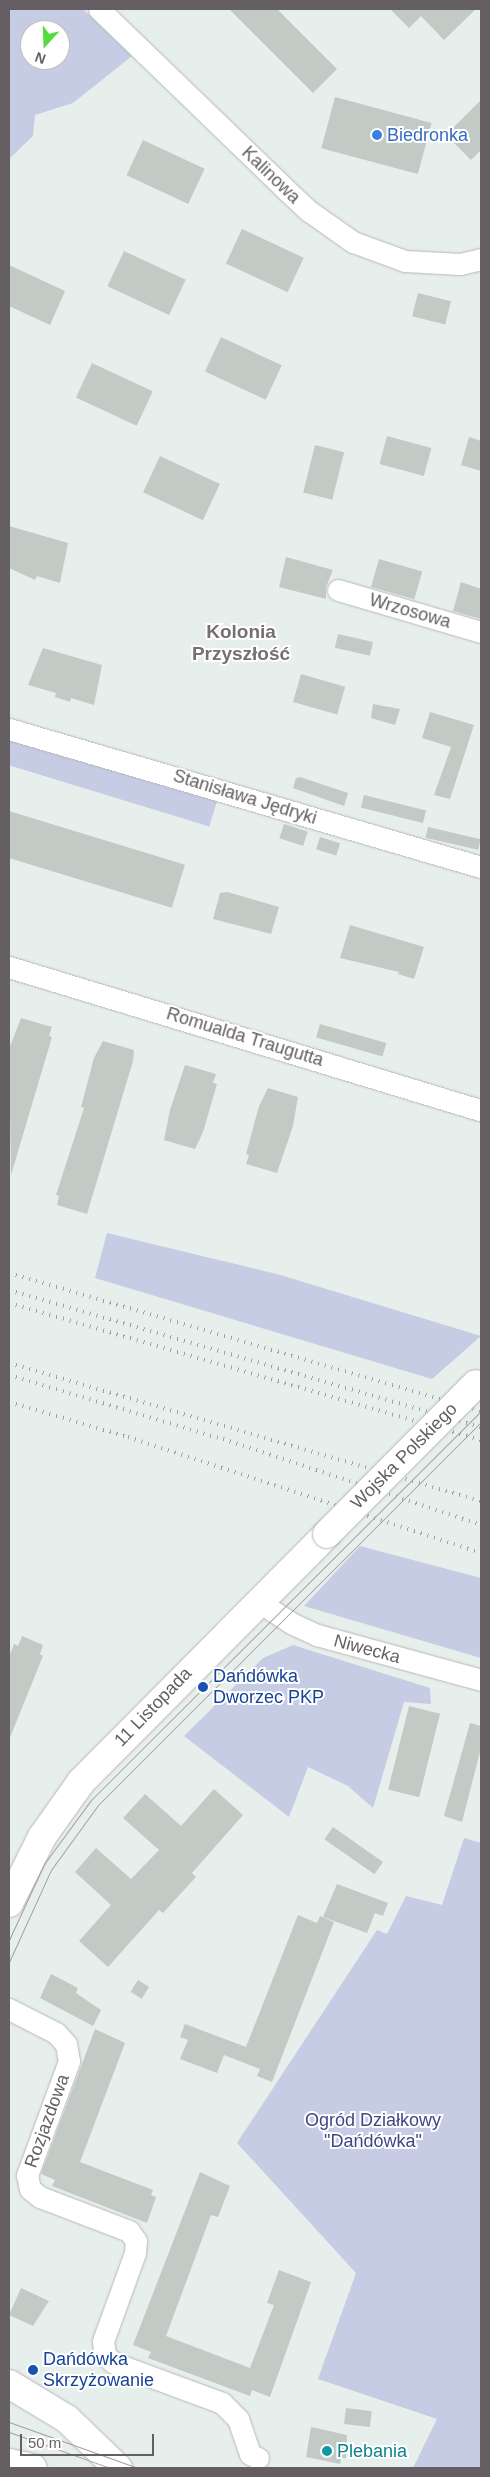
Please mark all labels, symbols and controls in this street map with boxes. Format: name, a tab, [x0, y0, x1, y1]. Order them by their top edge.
north arrow	[20, 20, 70, 70]
text: N	[33, 49, 48, 67]
place label: Biedronka	[387, 124, 468, 146]
marker: Biedronka	[371, 129, 383, 141]
street label: Kalinowa	[237, 142, 305, 208]
street label: Wrzosowa	[367, 589, 453, 633]
district label: Kolonia Przyszłość	[192, 621, 290, 665]
street label: Stanisława Jędryki	[171, 765, 319, 829]
street label: Romualda Traugutta	[164, 1003, 326, 1071]
street label: Wojska Polskiego	[346, 1398, 462, 1514]
street label: Niwecka	[331, 1630, 403, 1668]
street label: 11 Listopada	[110, 1663, 196, 1751]
place label: Dańdówka Dworzec PKP	[213, 1666, 324, 1708]
marker: Dańdówka Dworzec PKP	[197, 1681, 209, 1693]
street label: Rozjazdowa	[20, 2071, 74, 2171]
park label: Ogród Działkowy "Dańdówka"	[305, 2110, 441, 2152]
place label: Dańdówka Skrzyżowanie	[43, 2349, 154, 2392]
marker: Dańdówka Skrzyżowanie	[27, 2364, 39, 2376]
scale bar	[22, 2424, 156, 2456]
text: 50 m	[28, 2434, 61, 2451]
place label: Plebania	[337, 2440, 407, 2462]
marker: Plebania	[321, 2445, 333, 2457]

